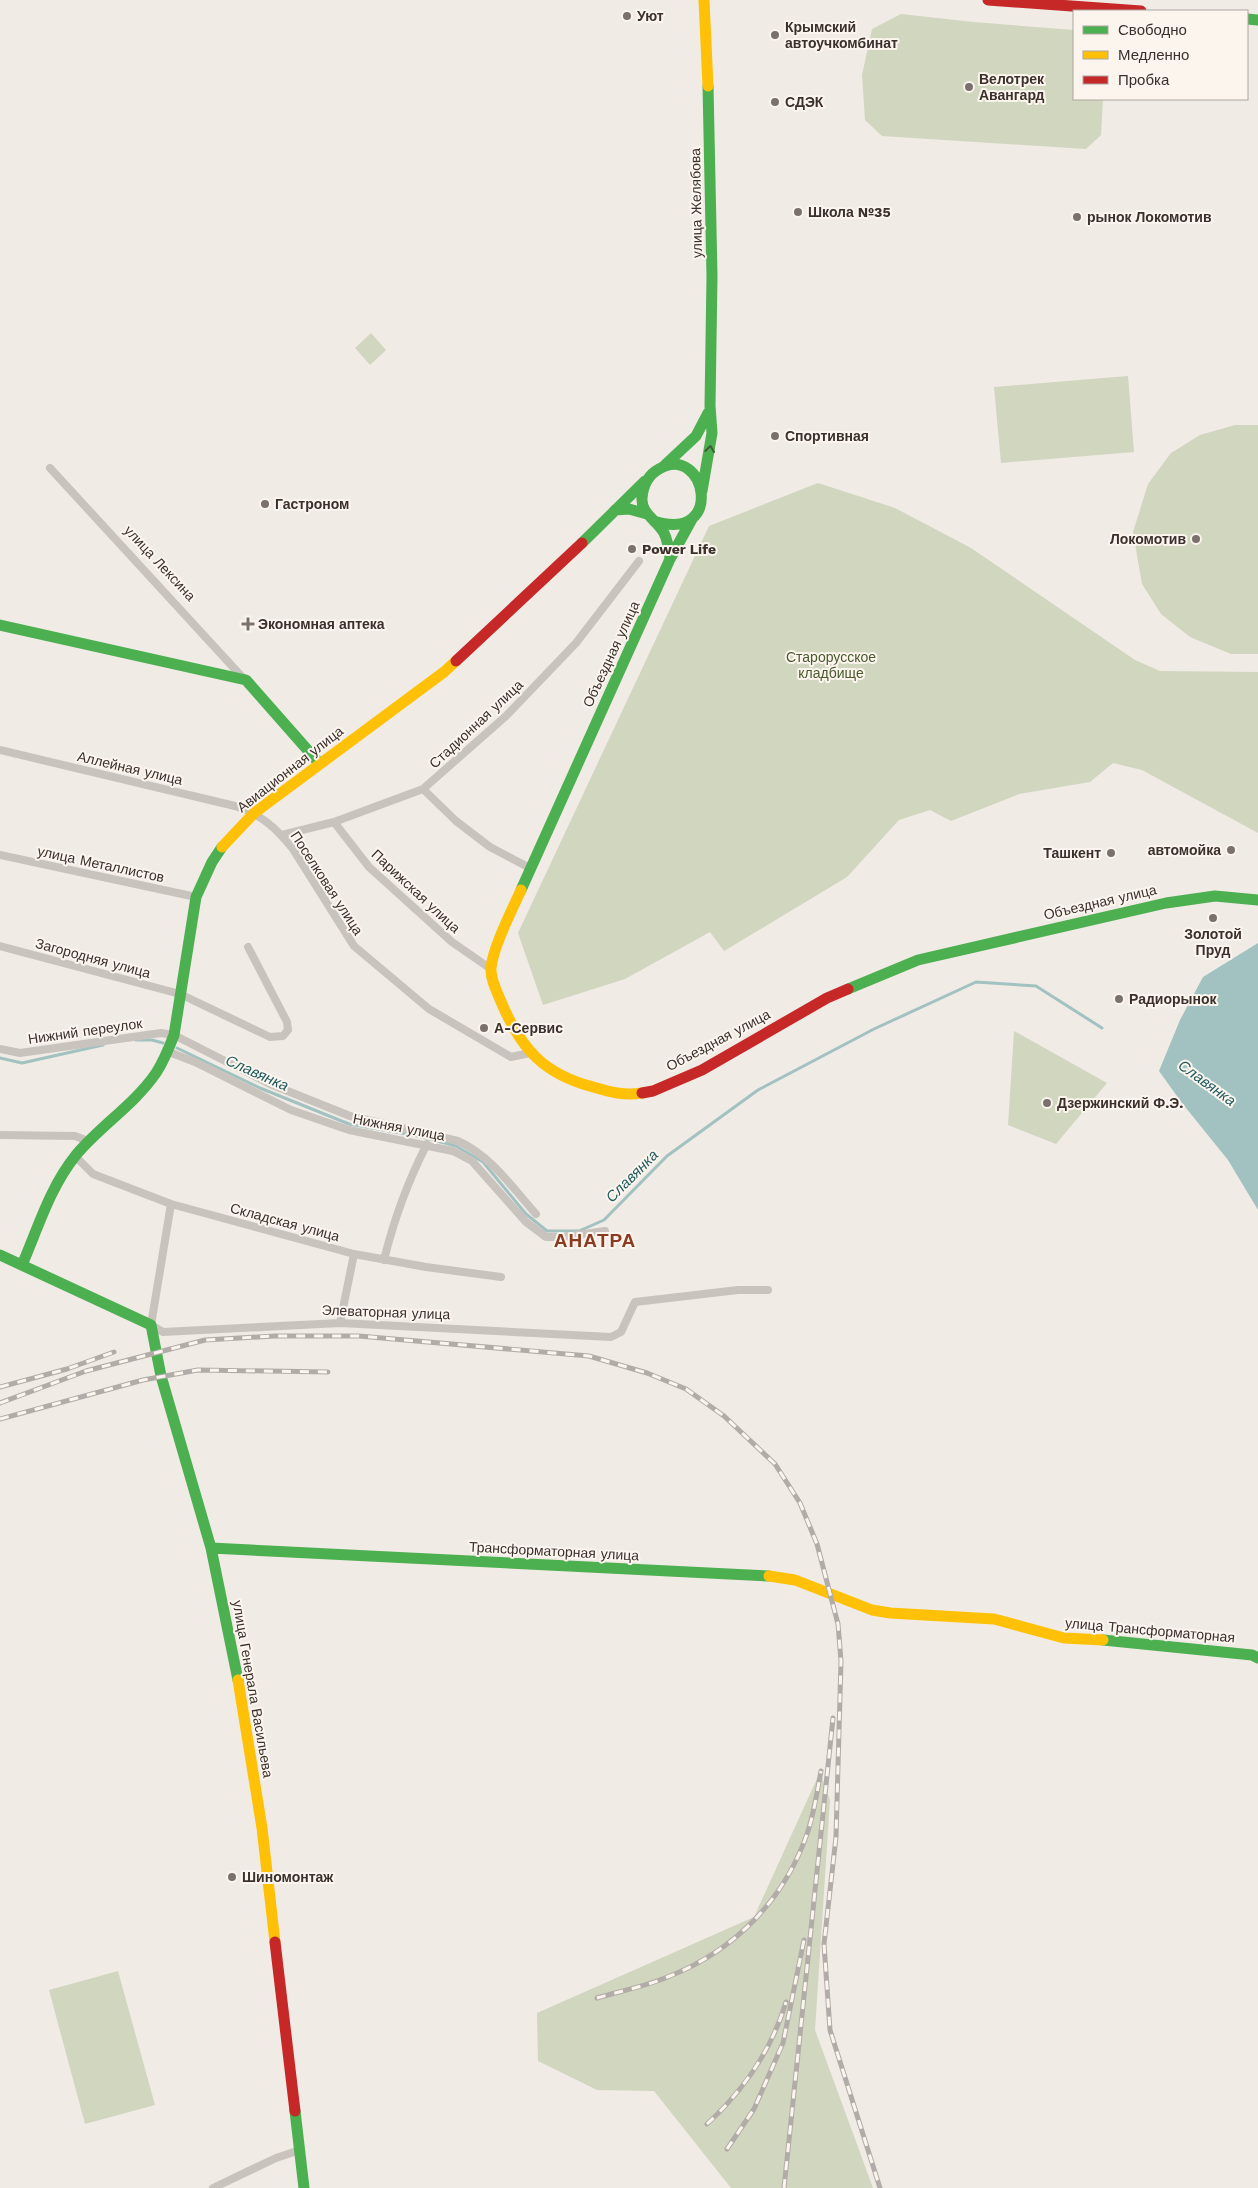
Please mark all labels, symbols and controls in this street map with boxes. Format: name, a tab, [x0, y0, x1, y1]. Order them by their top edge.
place label: Уют	[637, 8, 664, 24]
marker: Уют	[621, 10, 633, 22]
legend	[1073, 10, 1248, 100]
place label: Крымский автоучкомбинат	[785, 19, 898, 51]
text: Свободно	[1118, 21, 1187, 39]
marker: Крымский автоучкомбинат	[769, 29, 781, 41]
text: Медленно	[1118, 46, 1189, 64]
place label: Велотрек Авангард	[979, 71, 1045, 103]
text: Пробка	[1118, 71, 1170, 89]
marker: Велотрек Авангард	[963, 81, 975, 93]
place label: СДЭК	[785, 94, 824, 110]
marker: СДЭК	[769, 96, 781, 108]
street label: улица Желябова	[687, 148, 705, 258]
place label: Школа №35	[808, 204, 891, 220]
marker: Школа №35	[792, 206, 804, 218]
place label: рынок Локомотив	[1087, 209, 1212, 225]
marker: рынок Локомотив	[1071, 211, 1083, 223]
place label: Спортивная	[785, 428, 869, 444]
marker: Спортивная	[769, 430, 781, 442]
one-way arrow	[704, 445, 715, 453]
place label: Гастроном	[275, 496, 349, 512]
marker: Гастроном	[259, 498, 271, 510]
street label: улица Лексина	[121, 522, 199, 604]
place label: Локомотив	[1110, 531, 1186, 547]
marker: Локомотив	[1190, 533, 1202, 545]
place label: Power Life	[642, 541, 716, 557]
marker: Power Life	[626, 543, 638, 555]
street label: Объездная улица	[579, 598, 643, 710]
place label: Экономная аптека	[258, 616, 385, 632]
marker: Экономная аптека	[242, 618, 254, 630]
park label: Старорусское кладбище	[786, 649, 876, 681]
street label: Стадионная улица	[426, 676, 526, 771]
street label: Авиационная улица	[234, 723, 346, 815]
street label: Аллейная улица	[76, 748, 184, 788]
street label: Поселковая улица	[288, 828, 367, 938]
place label: автомойка	[1148, 842, 1221, 858]
street label: улица Металлистов	[36, 843, 166, 885]
marker: автомойка	[1225, 844, 1237, 856]
place label: Ташкент	[1043, 845, 1101, 861]
street label: Парижская улица	[369, 846, 464, 936]
marker: Ташкент	[1105, 847, 1117, 859]
street label: Объездная улица	[1042, 881, 1158, 923]
marker: Золотой Пруд	[1207, 912, 1219, 924]
place label: Золотой Пруд	[1184, 926, 1242, 958]
street label: Загородняя улица	[34, 935, 152, 981]
place label: Радиорынок	[1129, 991, 1218, 1007]
marker: Радиорынок	[1113, 993, 1125, 1005]
street label: Объездная улица	[663, 1006, 773, 1074]
street label: Нижний переулок	[27, 1015, 144, 1047]
place label: А-Сервис	[494, 1020, 563, 1036]
marker: А-Сервис	[478, 1022, 490, 1034]
water label: Славянка	[223, 1051, 291, 1095]
water label: Славянка	[1175, 1056, 1239, 1110]
place label: Дзержинский Ф.Э.	[1057, 1095, 1183, 1111]
marker: Дзержинский Ф.Э.	[1041, 1097, 1053, 1109]
street label: Нижняя улица	[352, 1110, 447, 1144]
water label: Славянка	[602, 1146, 662, 1206]
street label: Складская улица	[229, 1200, 342, 1244]
district label: АНАТРА	[554, 1229, 636, 1252]
street label: Элеваторная улица	[322, 1302, 451, 1322]
street label: Трансформаторная улица	[468, 1539, 640, 1563]
street label: улица Генерала Васильева	[230, 1599, 277, 1779]
street label: улица Трансформаторная	[1064, 1615, 1236, 1645]
place label: Шиномонтаж	[242, 1869, 334, 1885]
marker: Шиномонтаж	[226, 1871, 238, 1883]

